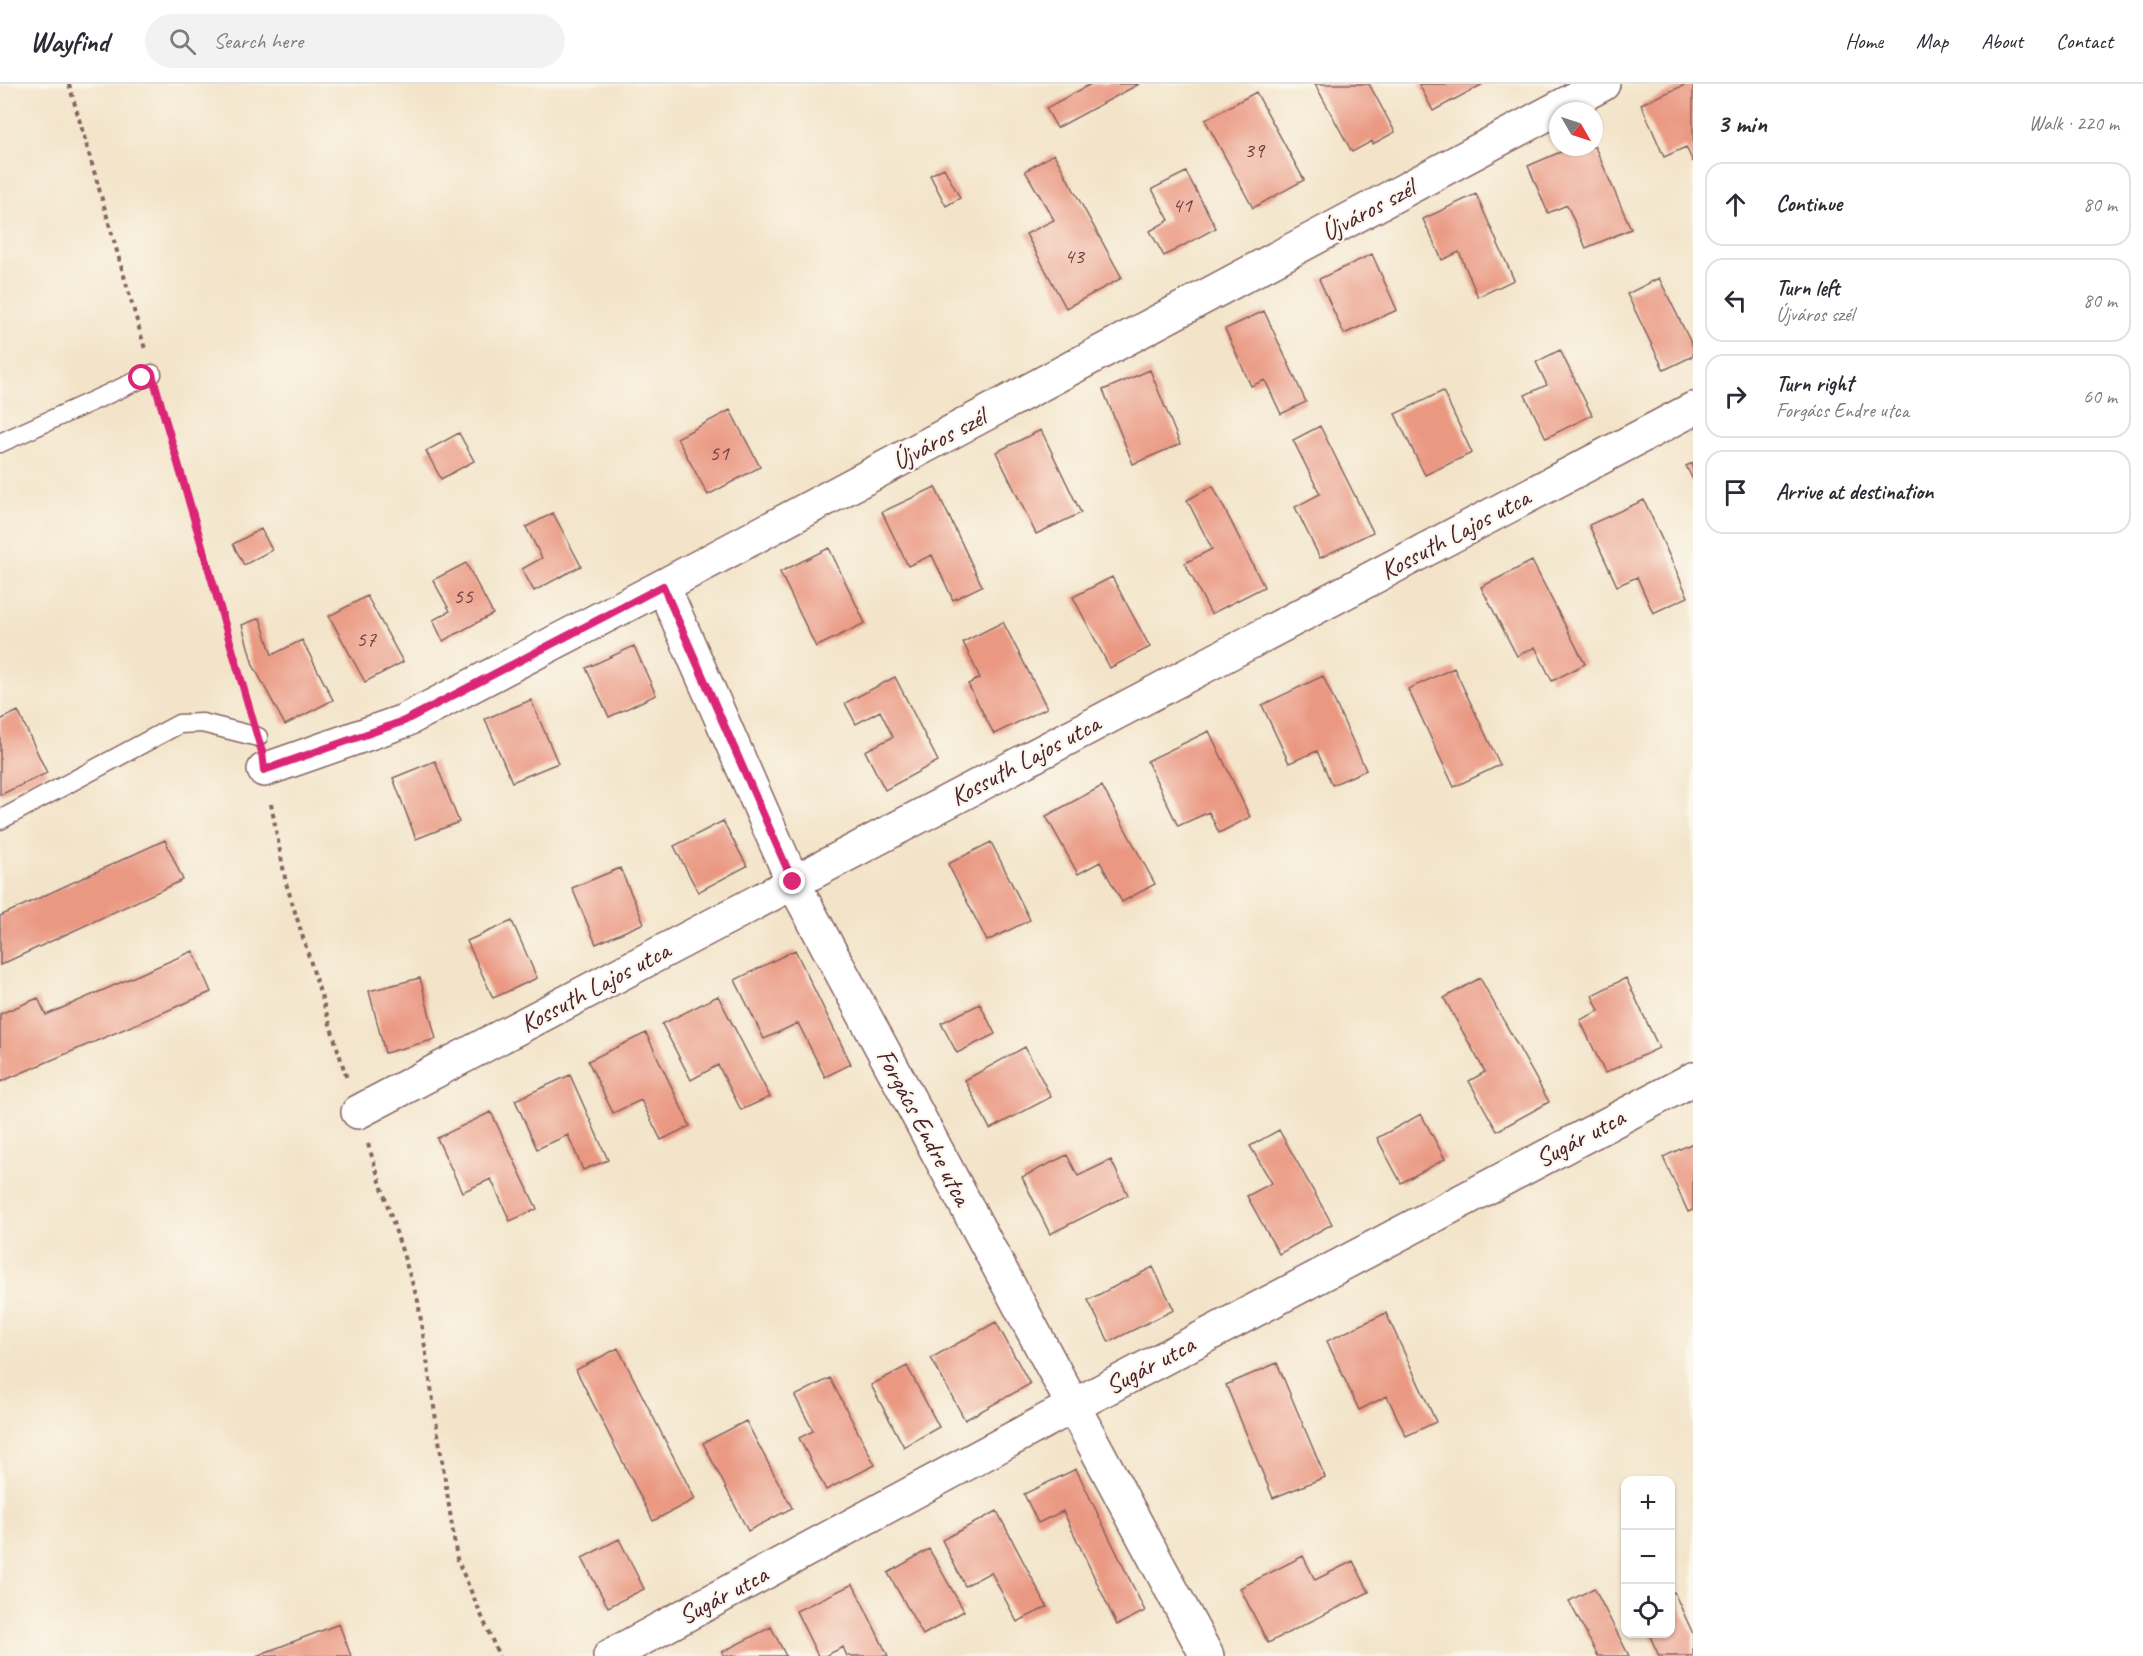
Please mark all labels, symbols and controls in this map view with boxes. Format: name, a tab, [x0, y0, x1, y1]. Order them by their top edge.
search box	[145, 14, 565, 68]
text: Wayfind	[30, 24, 109, 59]
icon: search	[166, 25, 199, 58]
text: Search here	[214, 27, 303, 55]
text: Home	[1845, 28, 1883, 54]
text: Map	[1916, 28, 1948, 54]
text: About	[1981, 28, 2023, 54]
text: Contact	[2056, 28, 2113, 54]
north arrow	[1549, 102, 1603, 156]
text: 3 min	[1717, 107, 1767, 140]
text: Walk · 220 m	[2029, 111, 2119, 136]
house number: 39	[1244, 136, 1266, 164]
street label: Újváros szél	[1315, 169, 1425, 248]
icon: ahead	[1719, 188, 1752, 221]
text: Continue	[1776, 190, 1842, 218]
house number: 41	[1172, 191, 1193, 219]
text: 80 m	[2083, 192, 2117, 217]
house number: 43	[1064, 242, 1086, 270]
text: Turn left	[1776, 274, 1840, 302]
icon: left	[1719, 284, 1752, 317]
text: 80 m	[2083, 288, 2117, 313]
text: Újváros szél	[1776, 302, 1854, 327]
route start	[128, 364, 154, 390]
text: Turn right	[1776, 370, 1853, 398]
icon: right	[1719, 380, 1752, 413]
text: 60 m	[2083, 384, 2117, 409]
street label: Újváros szél	[886, 398, 996, 477]
text: Forgács Endre utca	[1776, 398, 1909, 423]
house number: 51	[709, 439, 730, 467]
icon: arrive	[1719, 476, 1752, 509]
text: Arrive at destination	[1776, 478, 1933, 506]
street label: Kossuth Lajos utca	[1375, 480, 1537, 587]
house number: 55	[453, 582, 474, 610]
house number: 57	[356, 625, 377, 653]
street label: Kossuth Lajos utca	[945, 706, 1107, 813]
route end	[779, 868, 805, 894]
street label: Kossuth Lajos utca	[515, 933, 677, 1040]
street label: Forgács Endre utca	[869, 1043, 980, 1213]
street label: Sugár utca	[1530, 1100, 1632, 1175]
street label: Sugár utca	[1100, 1327, 1202, 1402]
map controls	[1621, 1476, 1675, 1638]
button: +	[1621, 1476, 1675, 1530]
button: −	[1621, 1530, 1675, 1584]
street label: Sugár utca	[673, 1557, 775, 1632]
button: locate	[1621, 1584, 1675, 1638]

